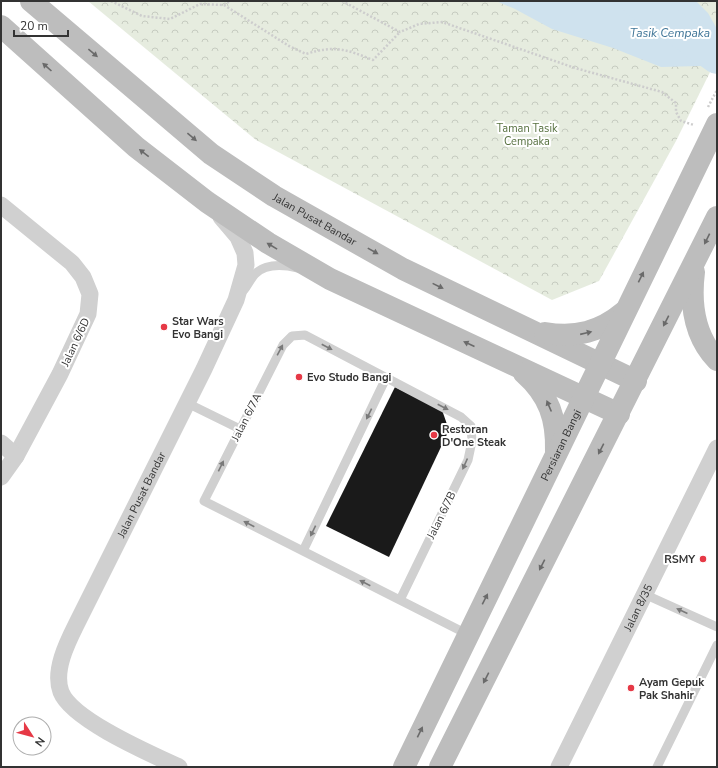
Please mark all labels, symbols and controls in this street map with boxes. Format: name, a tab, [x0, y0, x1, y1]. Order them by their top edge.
scale bar	[14, 12, 68, 38]
text: 20 m	[20, 18, 48, 34]
water label: Tasik Cempaka	[630, 25, 710, 41]
one-way arrow	[88, 49, 98, 58]
one-way arrow	[42, 62, 52, 72]
park label: Taman Tasik Cempaka	[497, 121, 558, 149]
one-way arrow	[187, 133, 198, 142]
one-way arrow	[138, 149, 149, 158]
street label: Jalan Pusat Bandar	[269, 189, 359, 249]
one-way arrow	[704, 233, 710, 245]
one-way arrow	[266, 242, 278, 249]
one-way arrow	[367, 248, 379, 255]
one-way arrow	[638, 271, 645, 283]
one-way arrow	[433, 283, 444, 289]
place label: Star Wars Evo Bangi	[172, 314, 224, 342]
street label: Jalan 6/6D	[57, 315, 93, 370]
one-way arrow	[663, 315, 669, 326]
marker: Star Wars Evo Bangi	[159, 322, 169, 332]
one-way arrow	[580, 329, 592, 335]
one-way arrow	[464, 341, 475, 347]
one-way arrow	[322, 344, 333, 350]
one-way arrow	[277, 345, 284, 356]
place label: Evo Studo Bangi	[307, 370, 392, 385]
marker: Evo Studo Bangi	[294, 372, 304, 382]
street label: Jalan 6/7A	[228, 391, 265, 445]
one-way arrow	[546, 399, 552, 411]
one-way arrow	[437, 404, 448, 410]
street label: Persiaran Bangi	[537, 407, 585, 483]
one-way arrow	[366, 408, 372, 419]
place label: Restoran D'One Steak	[442, 422, 507, 450]
marker: Restoran D'One Steak	[429, 430, 439, 440]
one-way arrow	[598, 443, 604, 455]
street label: Jalan Pusat Bandar	[113, 449, 169, 541]
one-way arrow	[462, 459, 468, 471]
one-way arrow	[218, 460, 224, 472]
street label: Jalan 6/7B	[423, 489, 459, 542]
one-way arrow	[244, 521, 255, 527]
one-way arrow	[310, 525, 316, 536]
place label: RSMY	[664, 552, 696, 567]
marker: RSMY	[698, 554, 708, 564]
one-way arrow	[539, 559, 546, 571]
one-way arrow	[360, 579, 371, 586]
street label: Jalan 8/35	[620, 581, 657, 635]
one-way arrow	[482, 593, 488, 605]
one-way arrow	[676, 608, 687, 614]
one-way arrow	[482, 672, 489, 683]
place label: Ayam Gepuk Pak Shahir	[639, 675, 705, 703]
marker: Ayam Gepuk Pak Shahir	[626, 683, 636, 693]
north arrow	[12, 716, 52, 756]
one-way arrow	[417, 726, 423, 737]
text: N	[31, 734, 48, 749]

